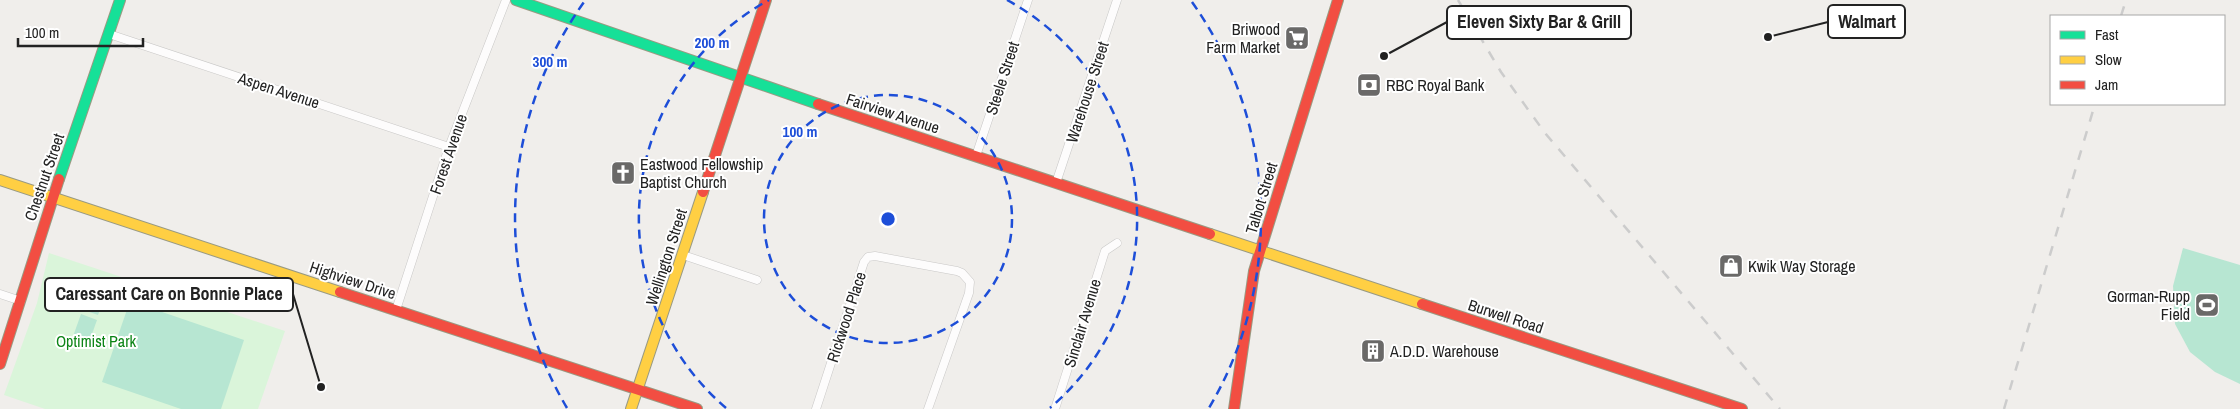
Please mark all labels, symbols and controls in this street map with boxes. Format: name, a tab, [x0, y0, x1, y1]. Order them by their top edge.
callout: Walmart	[1828, 5, 1905, 38]
callout: Eleven Sixty Bar & Grill	[1447, 6, 1631, 39]
text: Eleven Sixty Bar & Grill	[1457, 9, 1621, 34]
text: Walmart	[1838, 9, 1896, 34]
scale bar	[18, 15, 142, 47]
legend	[2050, 15, 2225, 105]
place label: Briwood Farm Market	[1206, 18, 1280, 58]
text: 100 m	[25, 22, 59, 43]
text: Fast	[2095, 24, 2119, 45]
supermarket icon: Briwood Farm Market	[1284, 25, 1310, 51]
text: 200 m	[695, 32, 729, 53]
street label: Steele Street	[980, 38, 1024, 117]
street label: Warehouse Street	[1060, 38, 1114, 145]
text: Slow	[2095, 49, 2122, 70]
text: 300 m	[533, 51, 567, 72]
street label: Aspen Avenue	[235, 66, 323, 114]
bank icon: RBC Royal Bank	[1356, 72, 1382, 98]
place label: RBC Royal Bank	[1386, 74, 1485, 96]
text: Jam	[2095, 74, 2118, 95]
street label: Fairview Avenue	[844, 88, 942, 138]
street label: Forest Avenue	[424, 111, 472, 197]
text: 100 m	[783, 121, 817, 142]
street label: Chestnut Street	[19, 130, 69, 224]
place label: Eastwood Fellowship Baptist Church	[640, 153, 763, 193]
street label: Talbot Street	[1240, 159, 1282, 237]
church icon: Eastwood Fellowship Baptist Church	[610, 160, 636, 186]
street label: Wellington Street	[640, 206, 692, 308]
centre of rings	[879, 210, 897, 228]
shop icon: Kwik Way Storage	[1718, 253, 1744, 279]
place label: Kwik Way Storage	[1748, 255, 1855, 277]
street label: Highview Drive	[307, 256, 399, 304]
street label: Rickwood Place	[821, 269, 871, 365]
street label: Sinclair Avenue	[1058, 276, 1106, 370]
callout: Caressant Care on Bonnie Place	[45, 278, 293, 311]
text: Caressant Care on Bonnie Place	[55, 281, 283, 306]
place label: Gorman-Rupp Field	[2107, 285, 2190, 325]
sports icon: Gorman-Rupp Field	[2194, 292, 2220, 318]
street label: Burwell Road	[1465, 293, 1547, 339]
park label: Optimist Park	[56, 330, 137, 352]
building icon: A.D.D. Warehouse	[1360, 338, 1386, 364]
place label: A.D.D. Warehouse	[1389, 340, 1499, 362]

